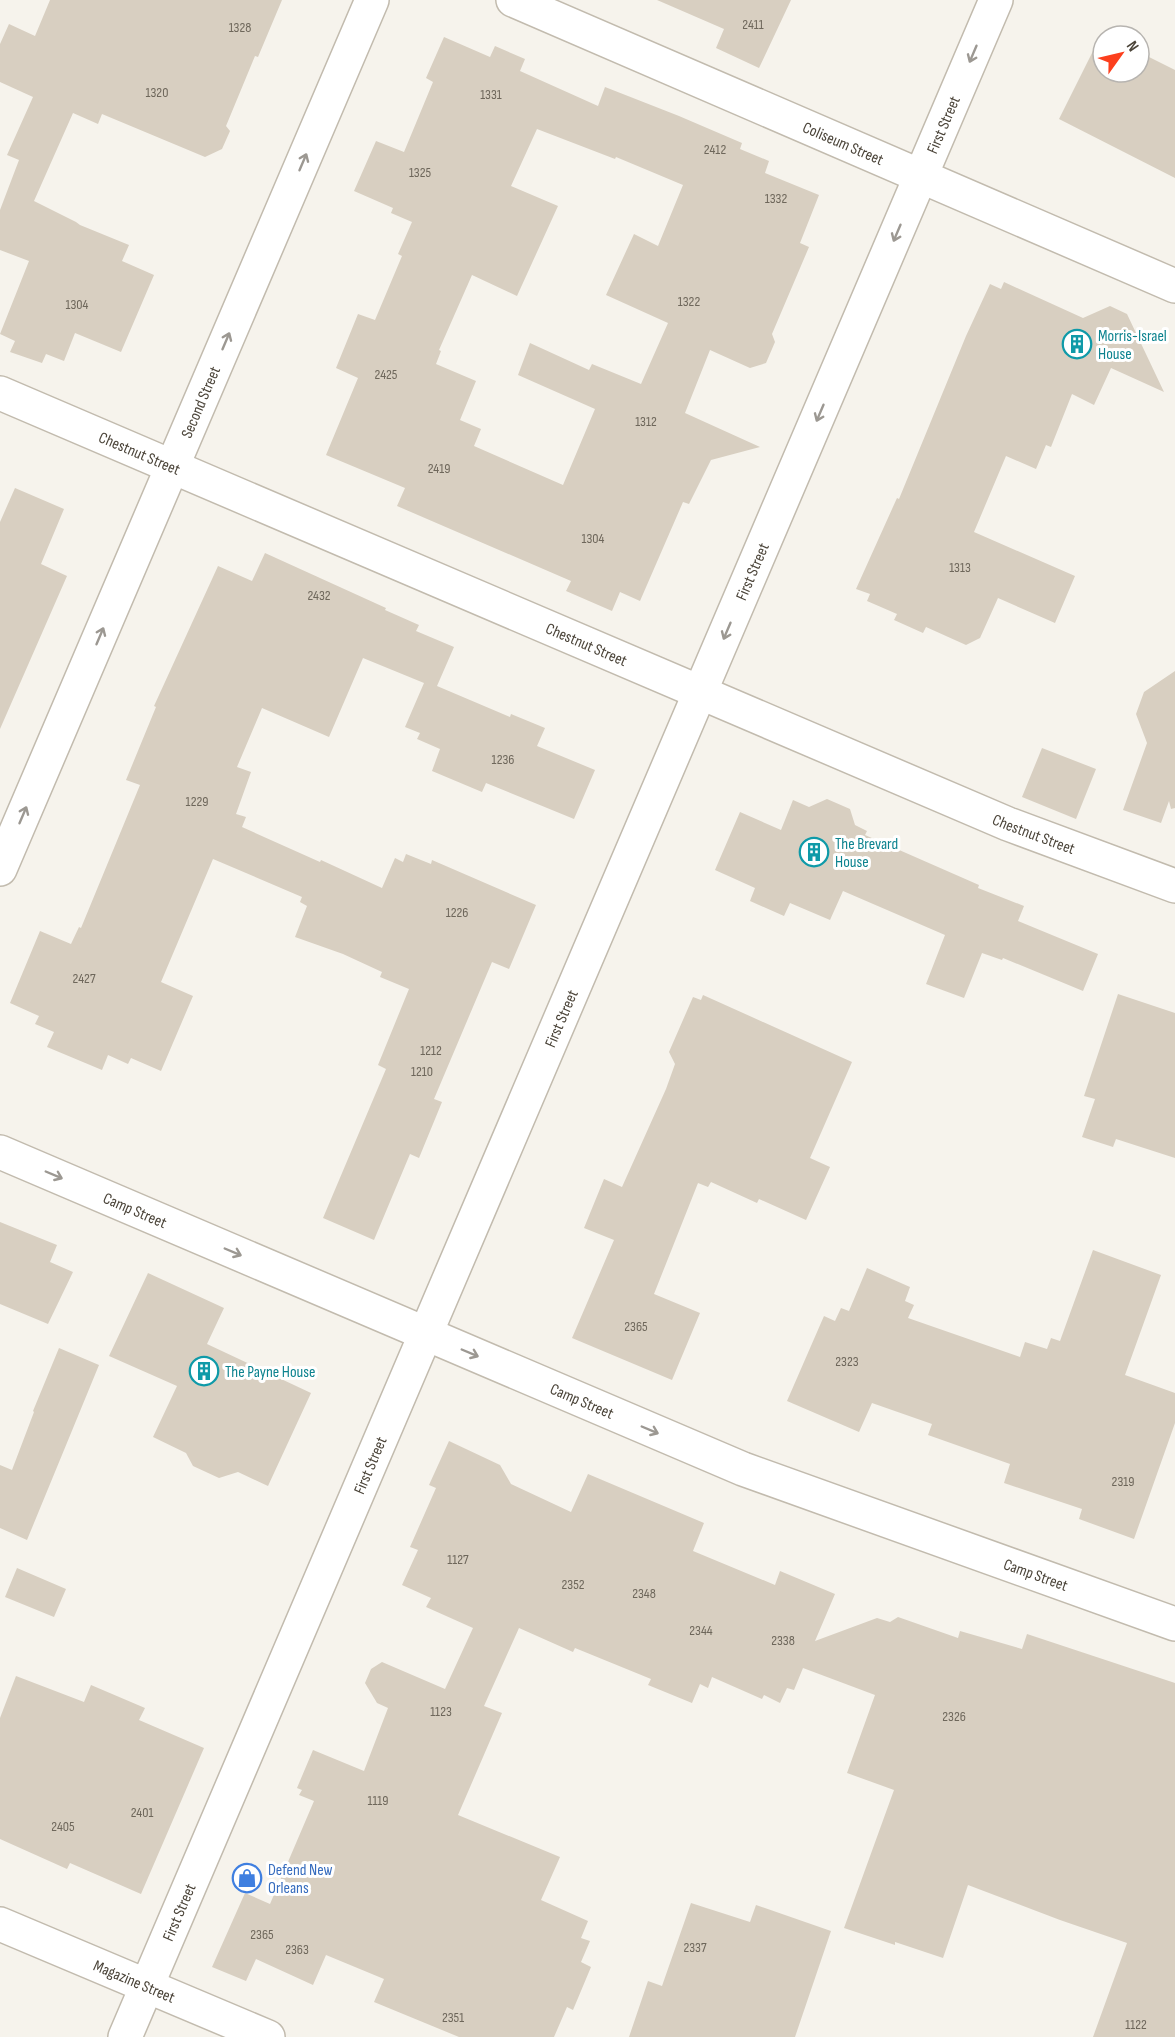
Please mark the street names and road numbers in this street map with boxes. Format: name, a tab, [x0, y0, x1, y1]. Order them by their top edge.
street label: First Street	[923, 93, 965, 157]
street label: Coliseum Street	[800, 118, 886, 170]
street label: Second Street	[178, 364, 225, 441]
street label: Chestnut Street	[96, 428, 183, 480]
street label: First Street	[732, 540, 774, 604]
street label: Chestnut Street	[543, 619, 630, 671]
street label: Chestnut Street	[989, 811, 1077, 859]
street label: First Street	[541, 987, 583, 1050]
street label: Camp Street	[100, 1189, 169, 1233]
street label: Camp Street	[547, 1380, 616, 1424]
street label: First Street	[350, 1434, 392, 1497]
street label: Camp Street	[1001, 1555, 1070, 1596]
street label: First Street	[159, 1881, 201, 1944]
street label: Magazine Street	[90, 1957, 178, 2008]

